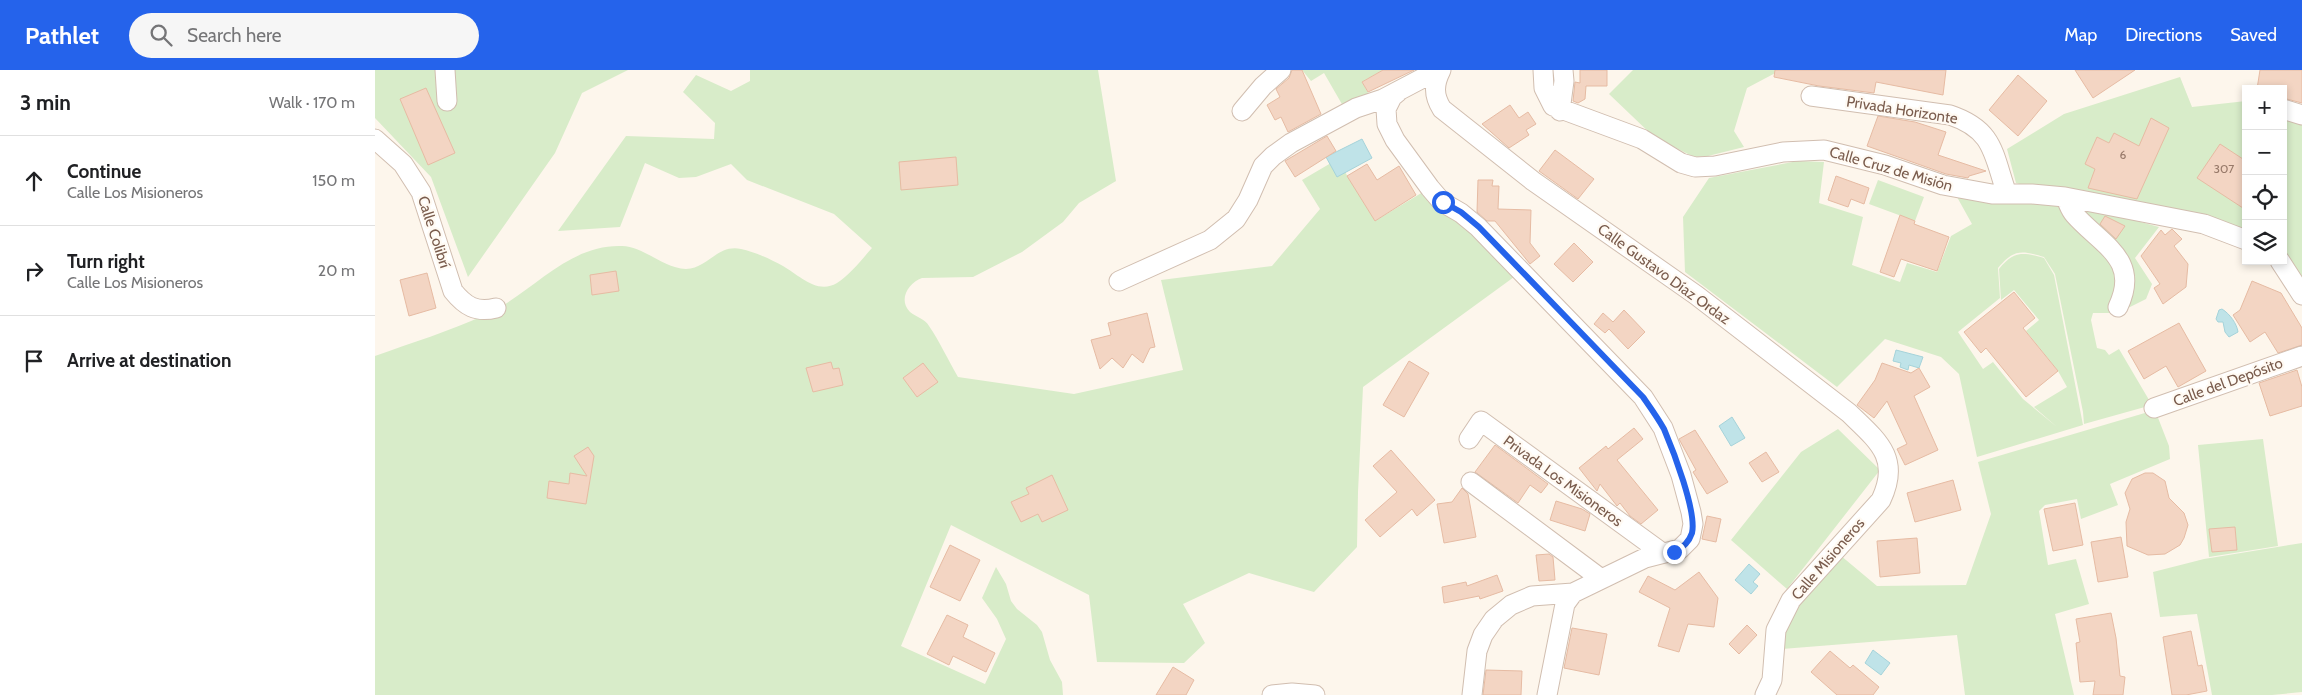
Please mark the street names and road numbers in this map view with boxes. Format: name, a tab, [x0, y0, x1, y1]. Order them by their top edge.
street label: Privada Horizonte	[1845, 92, 1959, 128]
street label: Calle Cruz de Misión	[1827, 143, 1955, 195]
street label: Calle Colibrí	[414, 194, 454, 270]
street label: Calle Gustavo Díaz Ordaz	[1594, 220, 1734, 328]
street label: Calle del Depósito	[2171, 354, 2285, 410]
street label: Privada Los Misioneros	[1500, 432, 1626, 530]
street label: Calle Misioneros	[1788, 514, 1868, 604]

